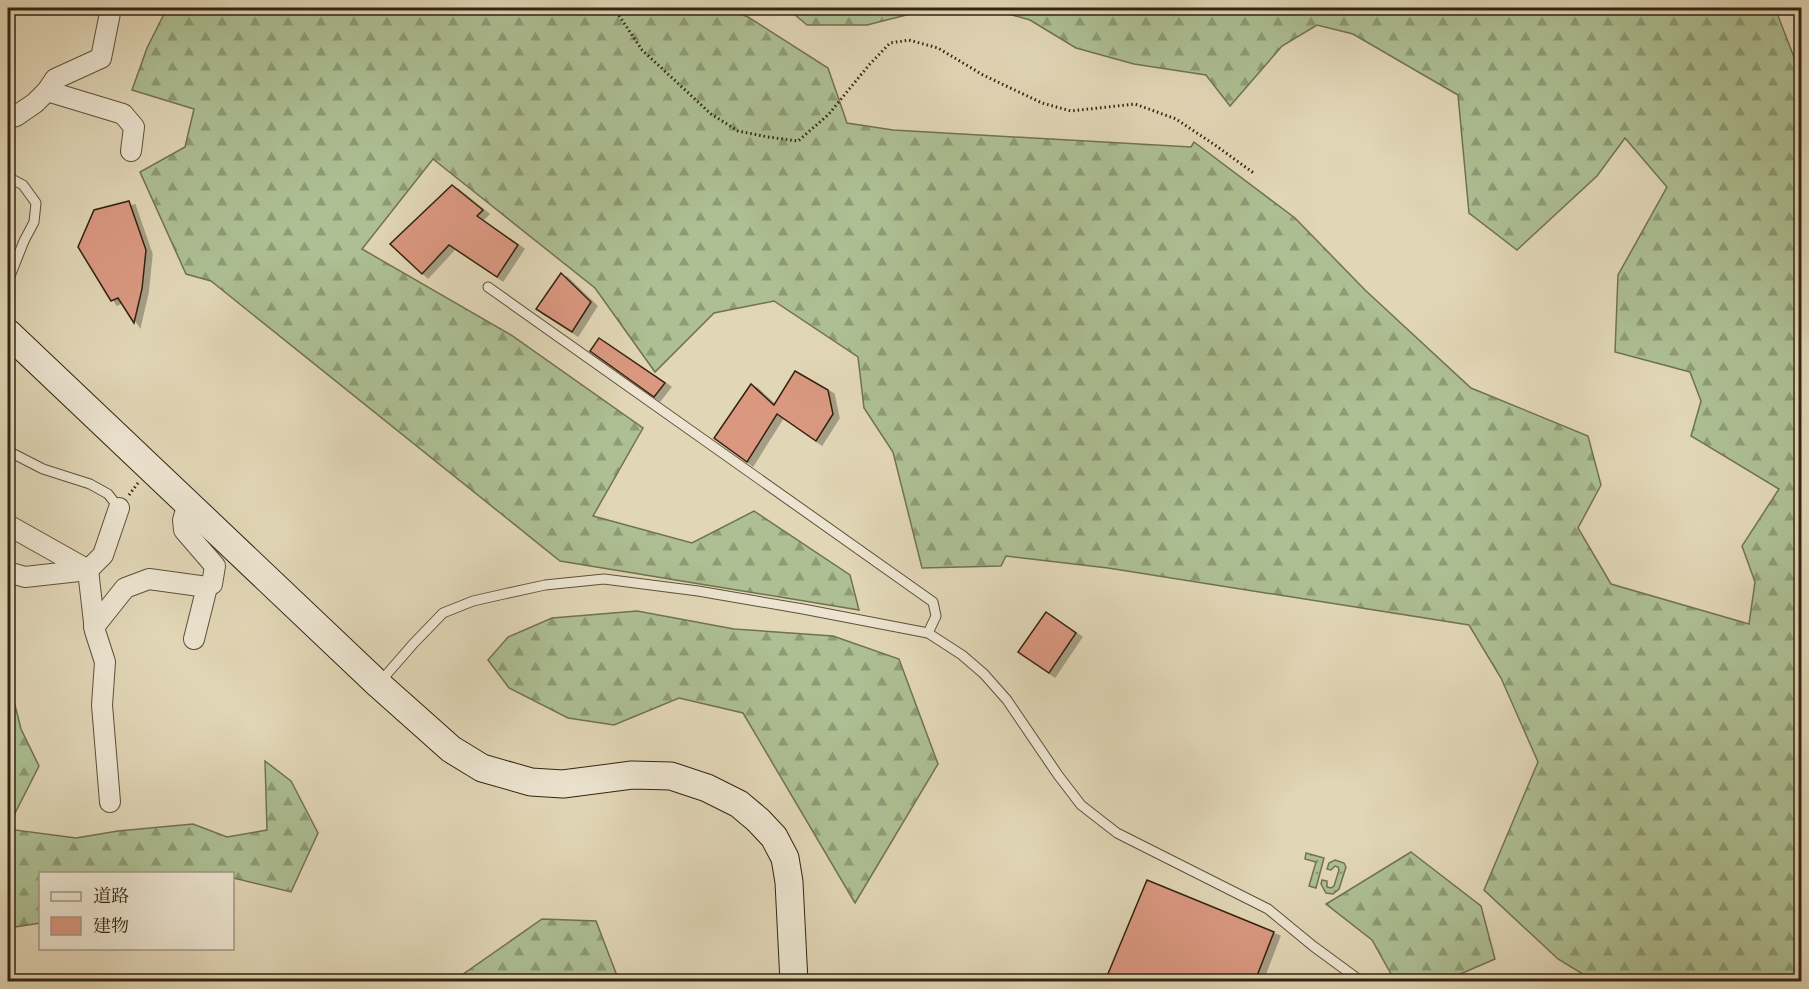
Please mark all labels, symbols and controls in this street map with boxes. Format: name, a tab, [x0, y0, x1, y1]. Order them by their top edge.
legend	[39, 872, 234, 950]
text: 道路	[93, 885, 129, 908]
text: 建物	[93, 915, 129, 938]

